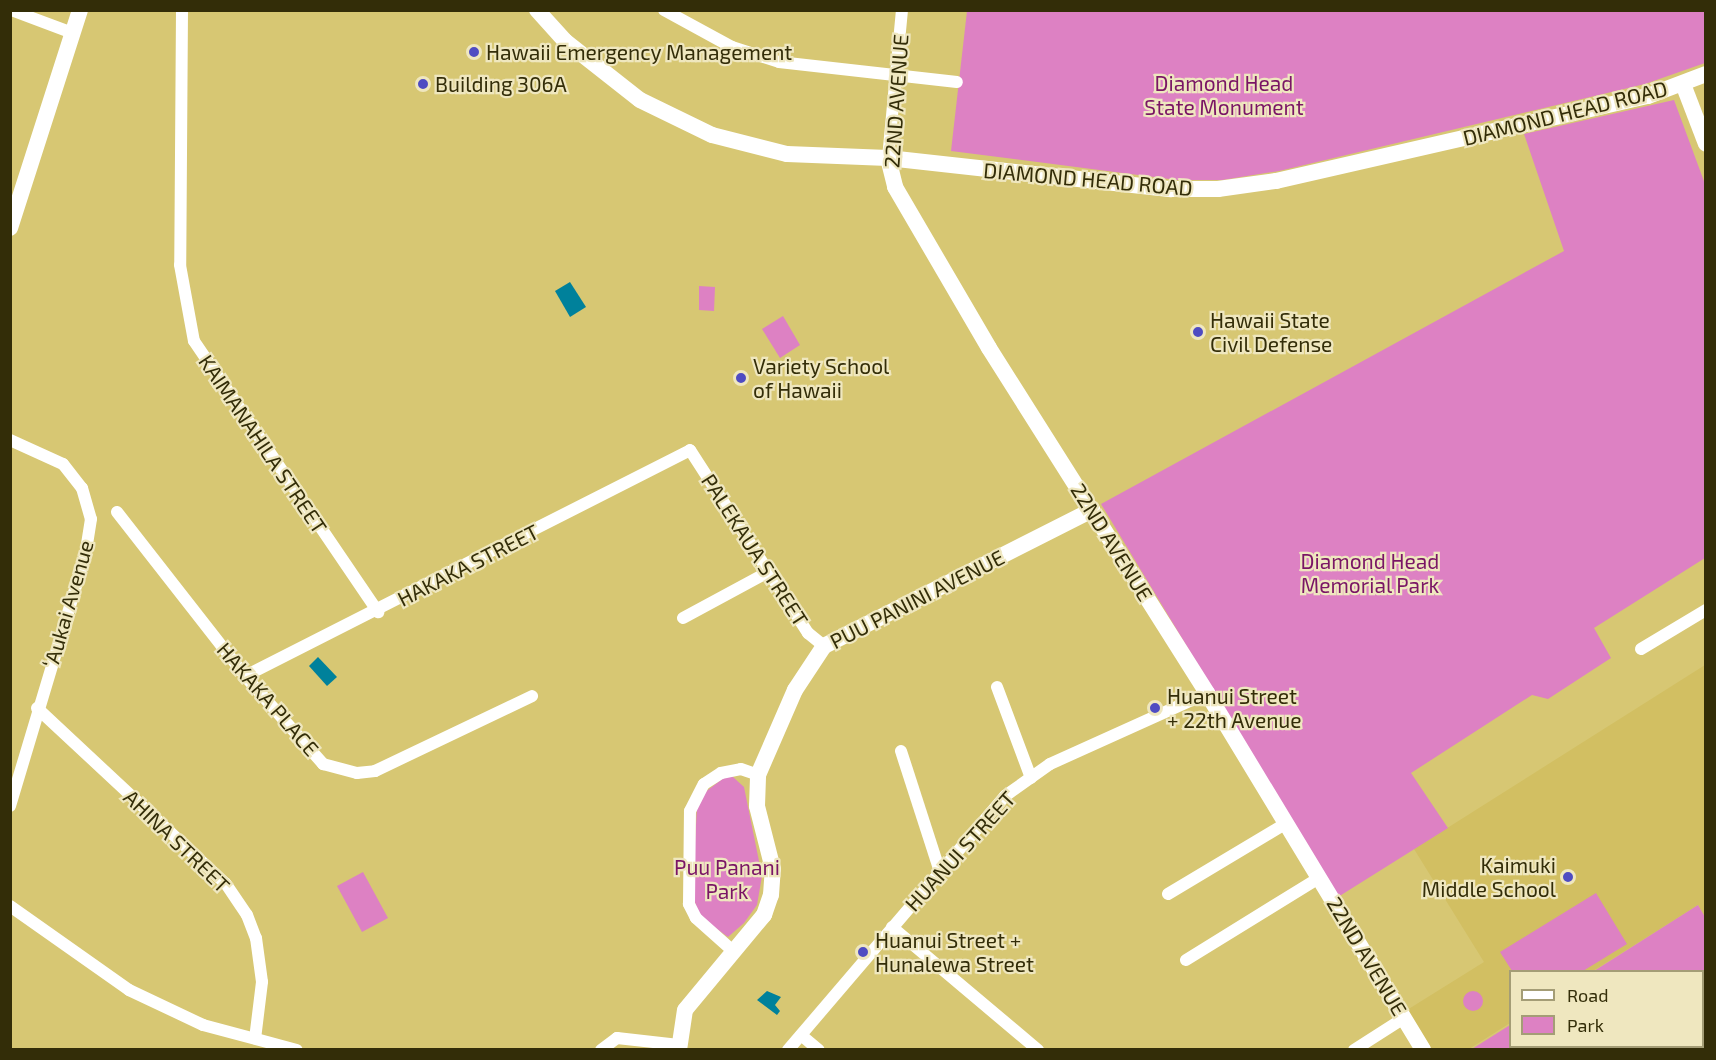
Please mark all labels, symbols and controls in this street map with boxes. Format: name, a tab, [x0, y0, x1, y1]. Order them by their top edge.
street label: 22ND AVENUE	[879, 33, 913, 169]
place label: Hawaii Emergency Management	[486, 39, 793, 65]
marker: Hawaii Emergency Management	[467, 45, 481, 59]
park label: Diamond Head State Monument	[1144, 70, 1304, 120]
place label: Building 306A	[435, 71, 567, 97]
street label: DIAMOND HEAD ROAD	[1460, 75, 1670, 151]
marker: Building 306A	[416, 77, 430, 91]
street label: DIAMOND HEAD ROAD	[982, 157, 1194, 201]
place label: Hawaii State Civil Defense	[1210, 307, 1333, 357]
marker: Hawaii State Civil Defense	[1191, 325, 1205, 339]
street label: KAIMANAHILA STREET	[194, 349, 332, 539]
place label: Variety School of Hawaii	[753, 353, 890, 403]
marker: Variety School of Hawaii	[734, 371, 748, 385]
street label: PALEKAUA STREET	[696, 469, 814, 631]
street label: 22ND AVENUE	[1066, 478, 1158, 606]
street label: HAKAKA STREET	[393, 518, 543, 612]
street label: ʻAukai Avenue	[38, 537, 98, 671]
street label: PUU PANINI AVENUE	[826, 544, 1008, 654]
park label: Diamond Head Memorial Park	[1300, 548, 1440, 598]
street label: HAKAKA PLACE	[212, 637, 324, 761]
place label: Huanui Street + 22th Avenue	[1167, 683, 1302, 733]
marker: Huanui Street + 22th Avenue	[1148, 701, 1162, 715]
street label: AHINA STREET	[119, 784, 235, 898]
street label: HUANUI STREET	[900, 786, 1020, 916]
place label: Kaimuki Middle School	[1422, 852, 1556, 902]
park label: Puu Panani Park	[674, 854, 780, 904]
marker: Kaimuki Middle School	[1561, 870, 1575, 884]
street label: 22ND AVENUE	[1322, 892, 1412, 1020]
place label: Huanui Street + Hunalewa Street	[875, 927, 1034, 977]
marker: Huanui Street + Hunalewa Street	[856, 945, 870, 959]
legend	[1509, 970, 1704, 1048]
text: Road	[1567, 984, 1608, 1006]
text: Park	[1567, 1014, 1604, 1036]

